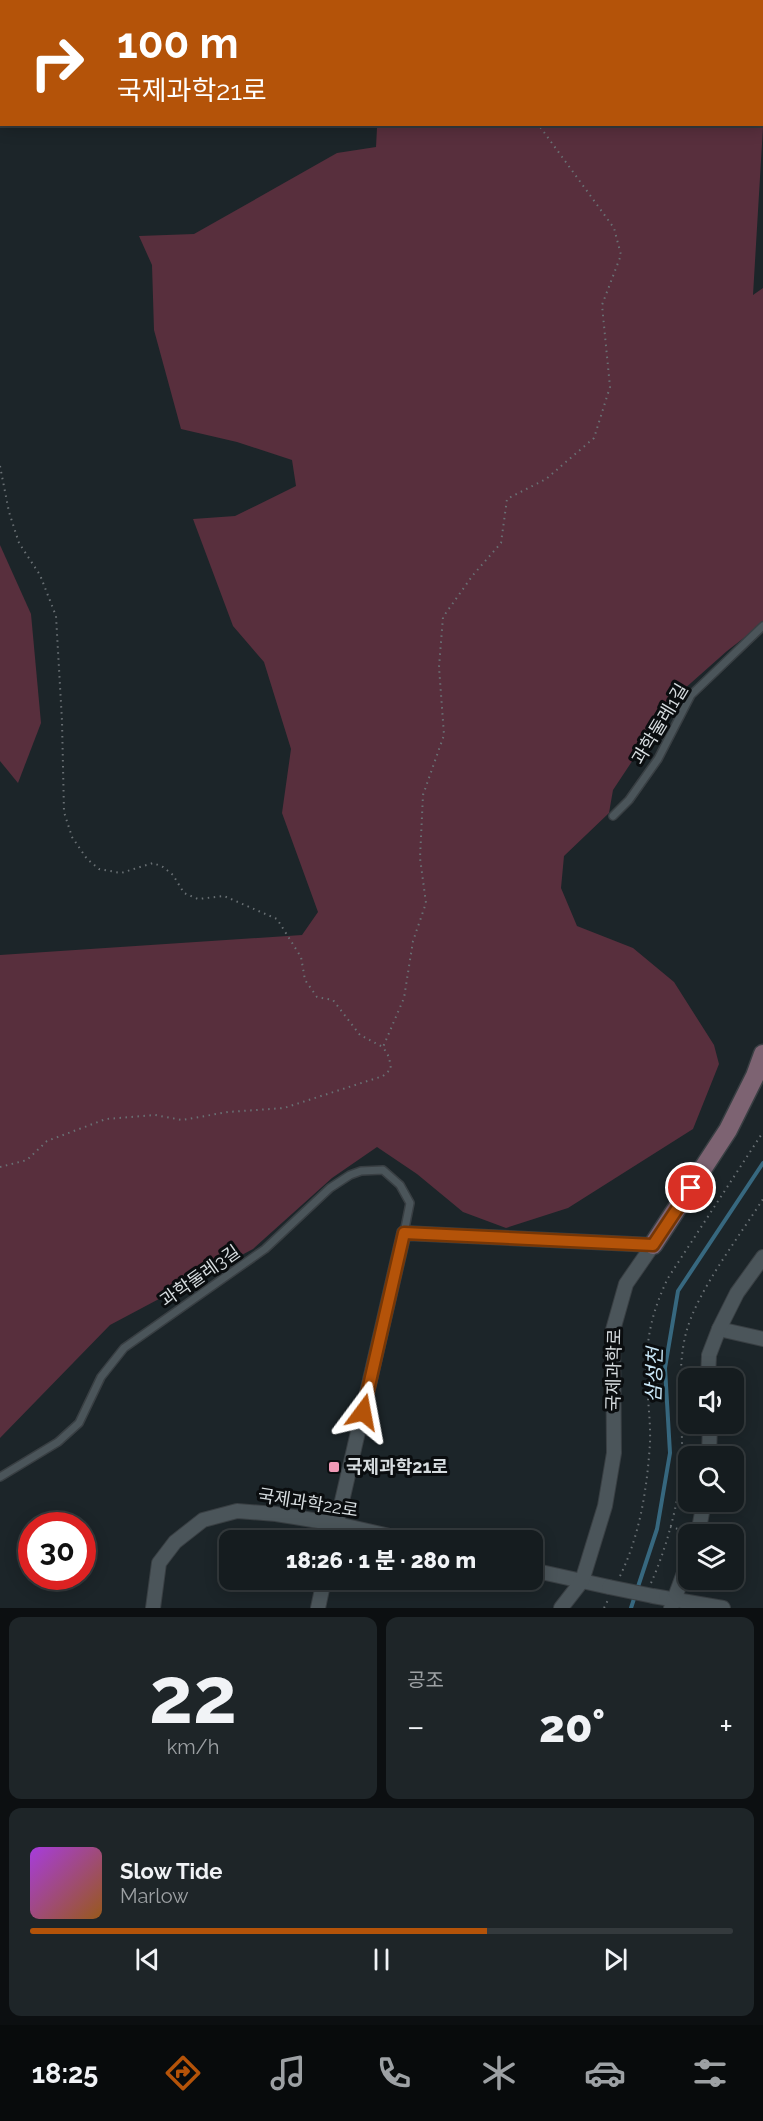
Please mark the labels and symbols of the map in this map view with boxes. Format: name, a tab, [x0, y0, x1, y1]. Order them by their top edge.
street label: 과학둘레1길	[627, 680, 692, 768]
pin	[665, 1162, 716, 1213]
street label: 과학둘레3길	[156, 1240, 244, 1311]
street label: 국제과학로	[602, 1328, 625, 1412]
water label: 삼성천	[641, 1344, 667, 1403]
position arrow	[331, 1380, 395, 1444]
place label: 국제과학21로	[346, 1456, 448, 1477]
marker: 국제과학21로	[327, 1460, 341, 1474]
street label: 국제과학22로	[256, 1484, 360, 1521]
speed limit sign: 30	[18, 1512, 96, 1590]

